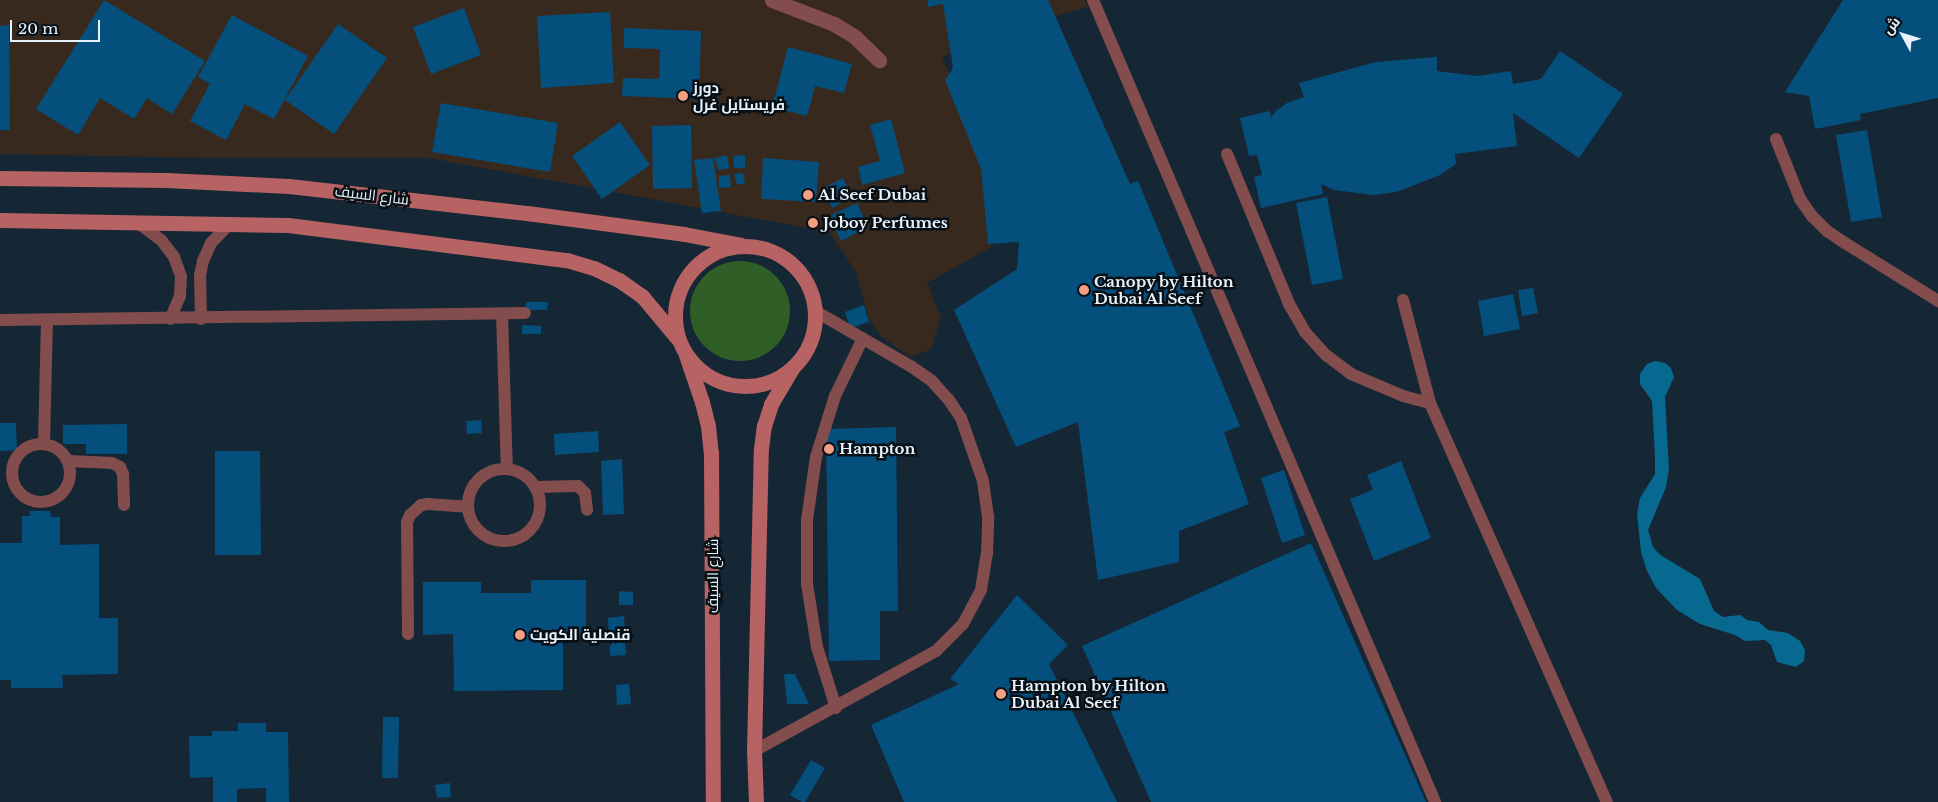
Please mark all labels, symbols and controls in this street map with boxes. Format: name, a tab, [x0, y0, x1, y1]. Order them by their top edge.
scale bar	[12, 10, 102, 42]
north arrow	[1878, 10, 1928, 60]
text: ش	[1879, 13, 1904, 38]
text: 20 m	[18, 19, 58, 38]
place label: دورز فريستايل غرل	[693, 78, 785, 113]
marker: دورز فريستايل غرل	[677, 90, 689, 102]
street label: شارع السيف	[334, 182, 410, 208]
place label: Al Seef Dubai	[818, 186, 926, 204]
marker: Al Seef Dubai	[802, 189, 814, 201]
place label: Joboy Perfumes	[823, 214, 948, 232]
marker: Joboy Perfumes	[807, 217, 819, 229]
place label: Canopy by Hilton Dubai Al Seef	[1094, 272, 1234, 307]
marker: Canopy by Hilton Dubai Al Seef	[1078, 284, 1090, 296]
place label: Hampton	[839, 440, 915, 458]
marker: Hampton	[823, 443, 835, 455]
street label: شارع السيف	[704, 539, 722, 613]
place label: قنصلية الكويت	[530, 626, 631, 644]
marker: قنصلية الكويت	[514, 629, 526, 641]
place label: Hampton by Hilton Dubai Al Seef	[1011, 676, 1166, 711]
marker: Hampton by Hilton Dubai Al Seef	[995, 688, 1007, 700]

